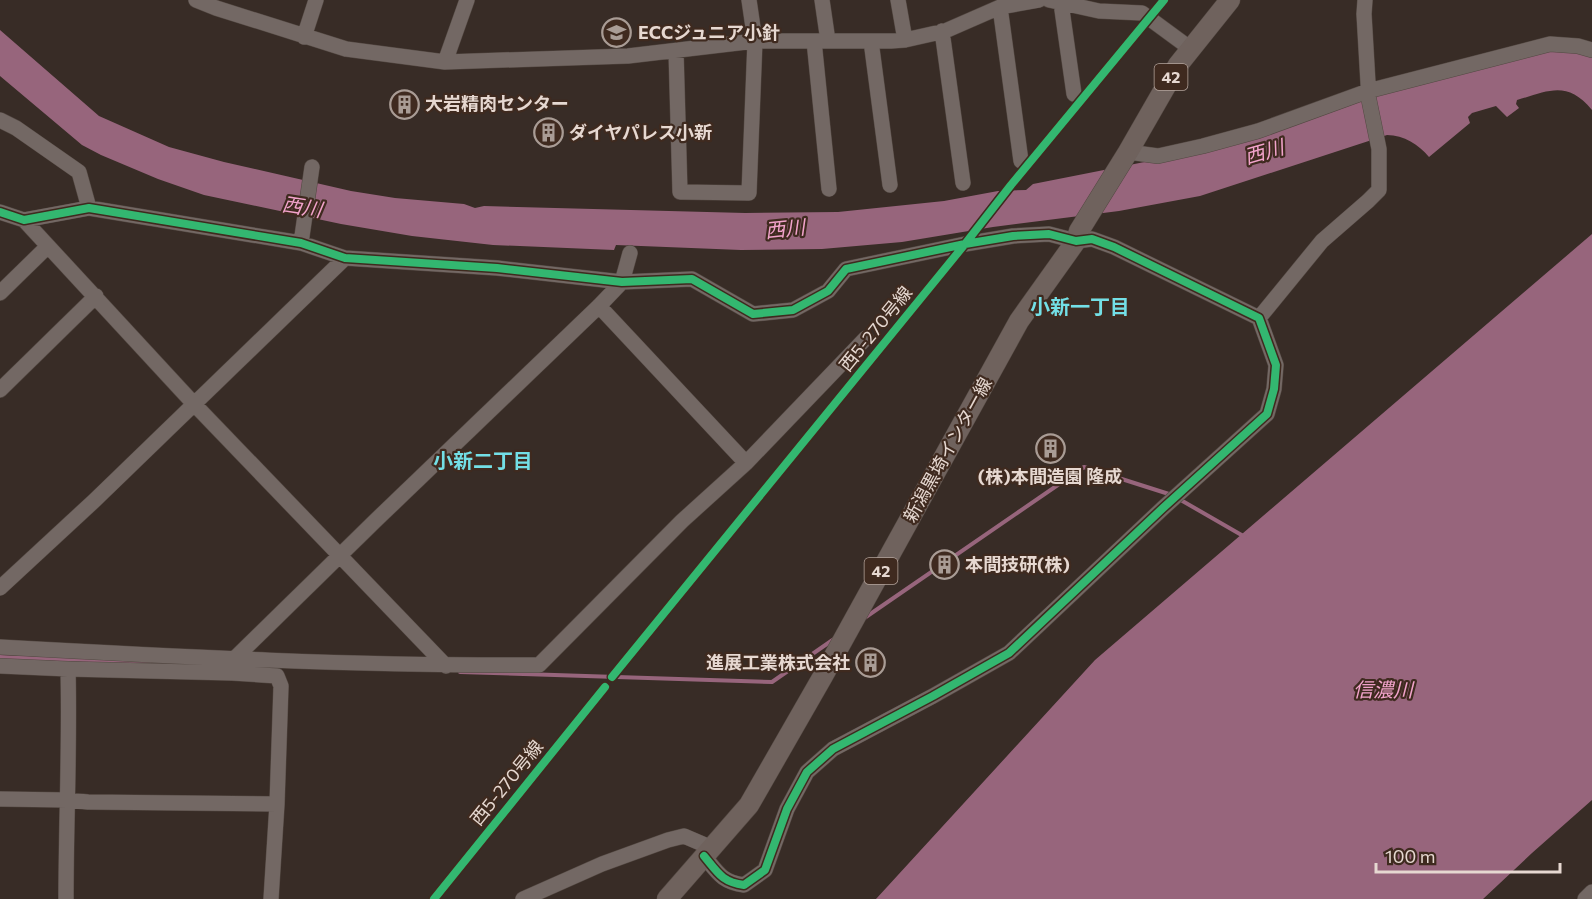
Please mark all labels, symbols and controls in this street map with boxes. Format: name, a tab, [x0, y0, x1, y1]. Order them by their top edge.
school or university icon: ECCジュニア小針	[601, 17, 633, 49]
place label: ECCジュニア小針	[638, 21, 780, 43]
road number: 42	[1154, 64, 1188, 90]
building icon: 大岩精肉センター	[388, 88, 420, 120]
place label: 大岩精肉センター	[425, 92, 569, 114]
building icon: ダイヤパレス小新	[532, 117, 564, 149]
place label: ダイヤパレス小新	[569, 121, 712, 143]
water label: 西川	[1241, 133, 1288, 168]
water label: 西川	[281, 191, 326, 221]
water label: 西川	[764, 214, 808, 242]
street label: 西5-270号線	[834, 281, 916, 375]
district label: 小新一丁目	[1030, 294, 1130, 318]
street label: 新潟黒埼インター線	[898, 373, 996, 526]
building icon: (株)本間造園 隆成	[1034, 432, 1066, 464]
district label: 小新二丁目	[433, 448, 533, 472]
place label: (株)本間造園 隆成	[978, 465, 1122, 487]
building icon: 本間技研(株)	[928, 549, 960, 581]
place label: 本間技研(株)	[965, 553, 1070, 575]
road number: 42	[864, 558, 898, 584]
building icon: 進展工業株式会社	[855, 647, 887, 679]
place label: 進展工業株式会社	[706, 651, 850, 673]
water label: 信濃川	[1353, 677, 1415, 701]
street label: 西5-270号線	[465, 735, 547, 829]
scale bar	[1376, 836, 1560, 874]
text: 100 m	[1385, 845, 1435, 867]

